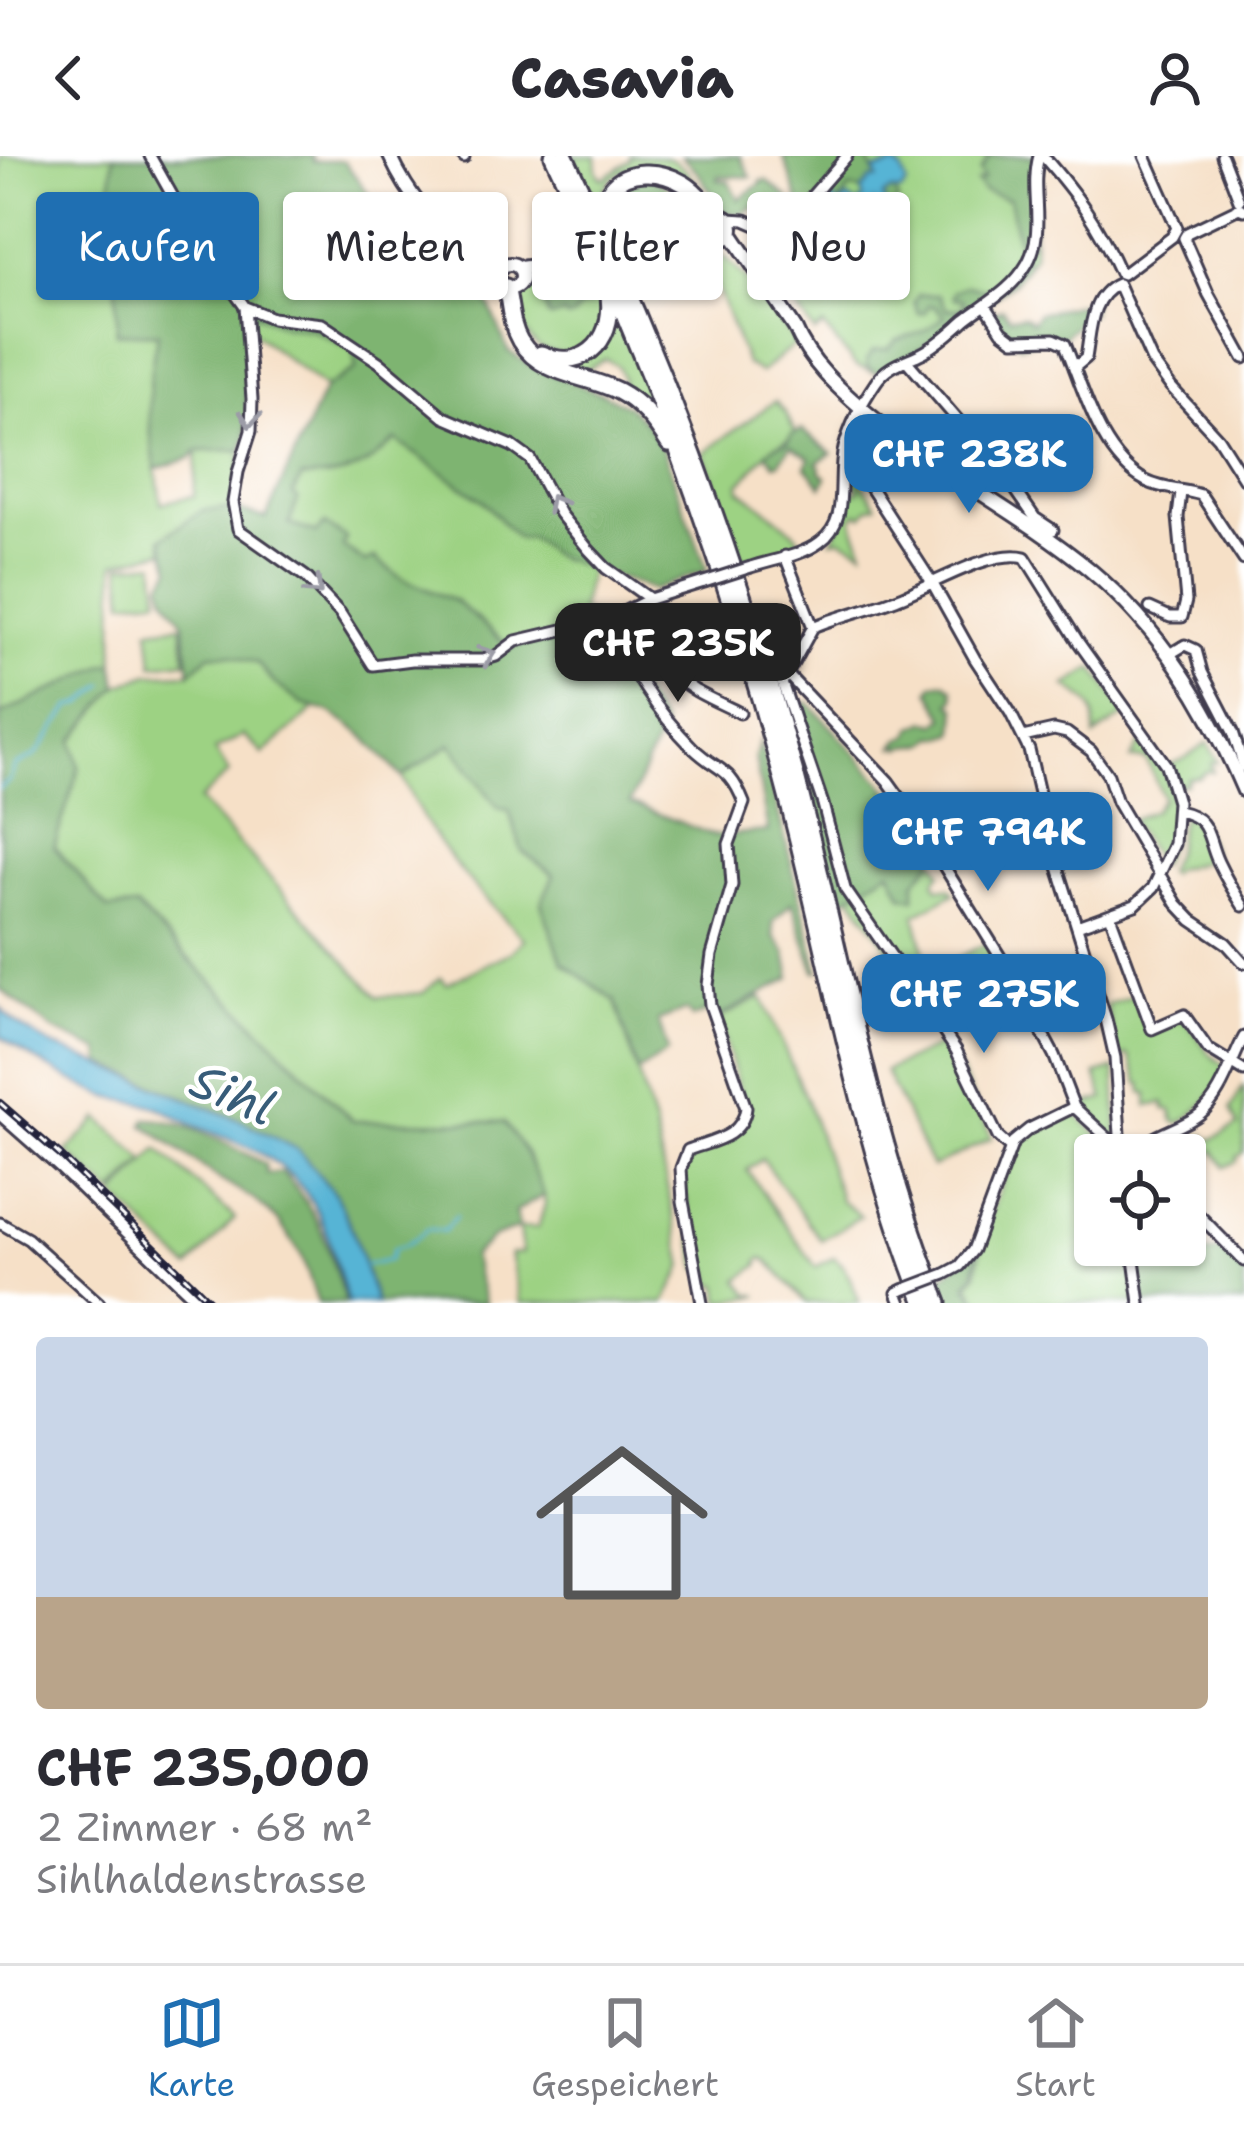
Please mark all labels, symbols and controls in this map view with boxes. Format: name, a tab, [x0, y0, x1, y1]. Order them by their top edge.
text: Casavia	[510, 42, 734, 114]
icon: back	[36, 45, 102, 111]
icon: person	[1142, 45, 1208, 111]
chip: Kaufen	[36, 192, 259, 300]
chip: Mieten	[283, 192, 508, 300]
chip: Filter	[532, 192, 723, 300]
chip: Neu	[747, 192, 910, 300]
one-way arrow	[238, 410, 263, 429]
pin: CHF 238K	[845, 414, 1093, 516]
text: CHF 238K	[871, 427, 1067, 479]
one-way arrow	[547, 494, 570, 516]
one-way arrow	[301, 573, 323, 595]
pin: CHF 235K	[554, 603, 802, 705]
text: CHF 235K	[582, 616, 774, 668]
one-way arrow	[476, 645, 497, 669]
pin: CHF 794K	[864, 792, 1112, 894]
text: CHF 794K	[890, 805, 1086, 857]
pin: CHF 275K	[860, 954, 1108, 1056]
text: CHF 275K	[889, 967, 1079, 1019]
water label: Sihl	[181, 1048, 285, 1140]
map controls	[1074, 1134, 1206, 1266]
button: locate	[1074, 1134, 1206, 1266]
icon: home	[514, 1415, 730, 1631]
text: CHF 235,000	[36, 1733, 370, 1801]
text: 2 Zimmer · 68 m²	[36, 1801, 373, 1853]
text: Sihlhaldenstrasse	[36, 1853, 367, 1905]
tab: Karte	[148, 1990, 235, 2107]
tab: Gespeichert	[531, 1990, 719, 2107]
tab: Start	[1015, 1990, 1096, 2107]

